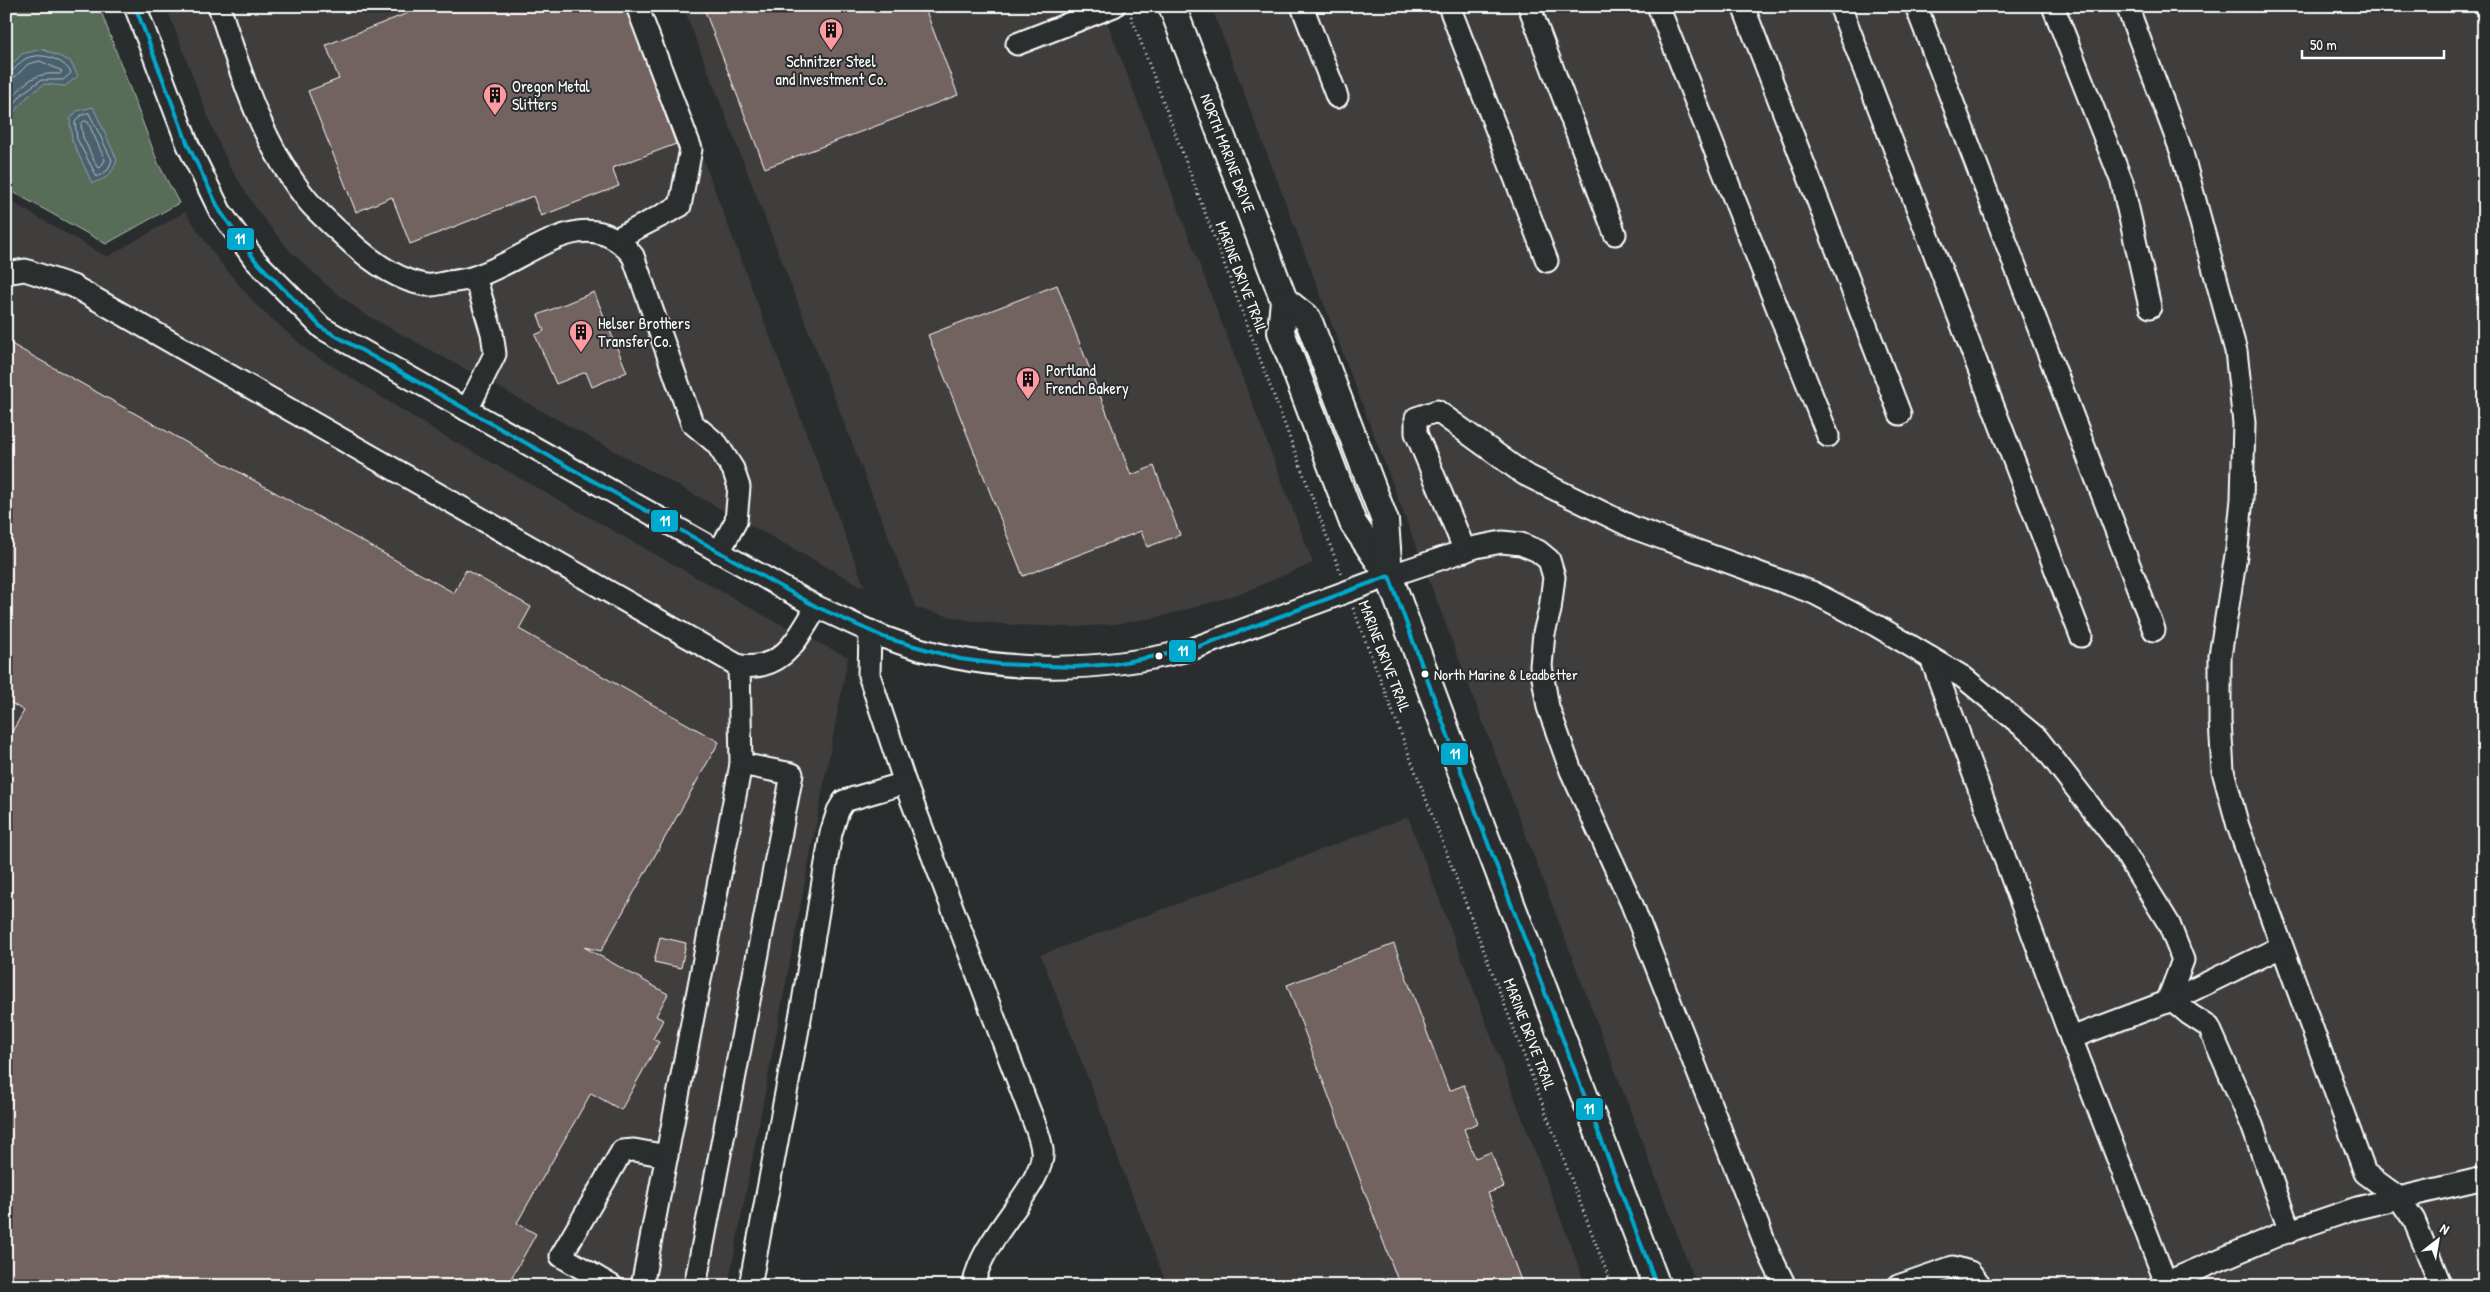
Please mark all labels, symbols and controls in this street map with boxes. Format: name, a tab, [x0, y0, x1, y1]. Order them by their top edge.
building icon: Schnitzer Steel and Investment Co.	[818, 17, 844, 51]
scale bar	[2302, 28, 2445, 60]
text: 50 m	[2310, 34, 2337, 55]
place label: Schnitzer Steel and Investment Co.	[775, 50, 887, 90]
place label: Oregon Metal Slitters	[512, 75, 591, 115]
building icon: Oregon Metal Slitters	[482, 82, 508, 116]
street label: NORTH MARINE DRIVE	[1195, 90, 1261, 216]
street label: MARINE DRIVE TRAIL	[1211, 218, 1273, 336]
line badge: 11	[226, 227, 255, 251]
text: 11	[235, 229, 245, 248]
place label: Helser Brothers Transfer Co.	[598, 312, 690, 352]
building icon: Helser Brothers Transfer Co.	[568, 319, 594, 353]
place label: Portland French Bakery	[1045, 359, 1129, 399]
building icon: Portland French Bakery	[1015, 366, 1041, 400]
line badge: 11	[650, 509, 679, 533]
text: 11	[660, 511, 670, 530]
street label: MARINE DRIVE TRAIL	[1354, 597, 1416, 715]
line badge: 11	[1168, 639, 1197, 663]
text: 11	[1178, 641, 1188, 660]
unlabelled marker	[1154, 651, 1164, 661]
place label: North Marine & Leadbetter	[1434, 664, 1578, 685]
marker: North Marine & Leadbetter	[1420, 669, 1430, 679]
line badge: 11	[1440, 742, 1469, 766]
text: 11	[1450, 744, 1460, 763]
street label: MARINE DRIVE TRAIL	[1499, 975, 1561, 1093]
line badge: 11	[1575, 1097, 1604, 1121]
text: 11	[1584, 1099, 1594, 1118]
north arrow	[2412, 1214, 2462, 1264]
text: N	[2437, 1218, 2454, 1239]

